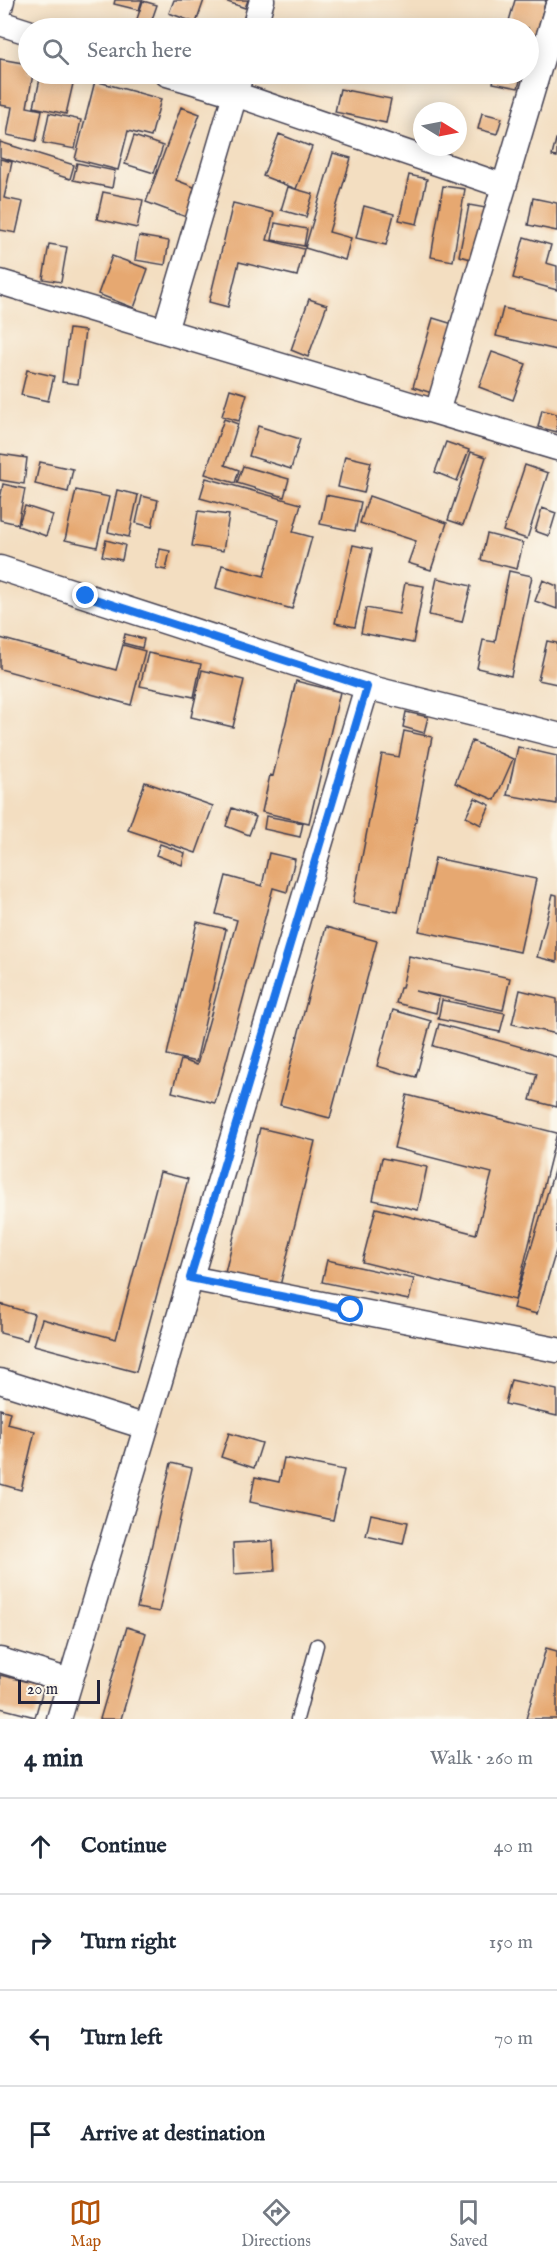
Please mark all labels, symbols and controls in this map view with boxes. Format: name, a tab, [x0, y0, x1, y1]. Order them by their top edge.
search box	[18, 18, 539, 84]
icon: search	[39, 35, 72, 68]
text: Search here	[87, 37, 192, 65]
north arrow	[413, 102, 467, 156]
route end	[72, 582, 98, 608]
route start	[337, 1296, 363, 1322]
scale bar	[18, 1677, 100, 1704]
text: 20 m	[27, 1680, 58, 1700]
text: 4 min	[24, 1742, 83, 1775]
text: Walk · 260 m	[430, 1746, 533, 1771]
icon: ahead	[24, 1830, 57, 1863]
text: Continue	[81, 1832, 167, 1860]
text: 40 m	[494, 1834, 533, 1859]
icon: right	[24, 1926, 57, 1959]
text: Turn right	[81, 1928, 176, 1956]
text: 150 m	[489, 1930, 533, 1955]
icon: left	[24, 2022, 57, 2055]
text: Turn left	[81, 2024, 163, 2052]
text: 70 m	[494, 2026, 533, 2051]
icon: arrive	[24, 2118, 57, 2151]
text: Arrive at destination	[81, 2120, 265, 2148]
tab: Map	[69, 2196, 102, 2252]
tab: Directions	[241, 2196, 311, 2252]
tab: Saved	[450, 2196, 488, 2252]

